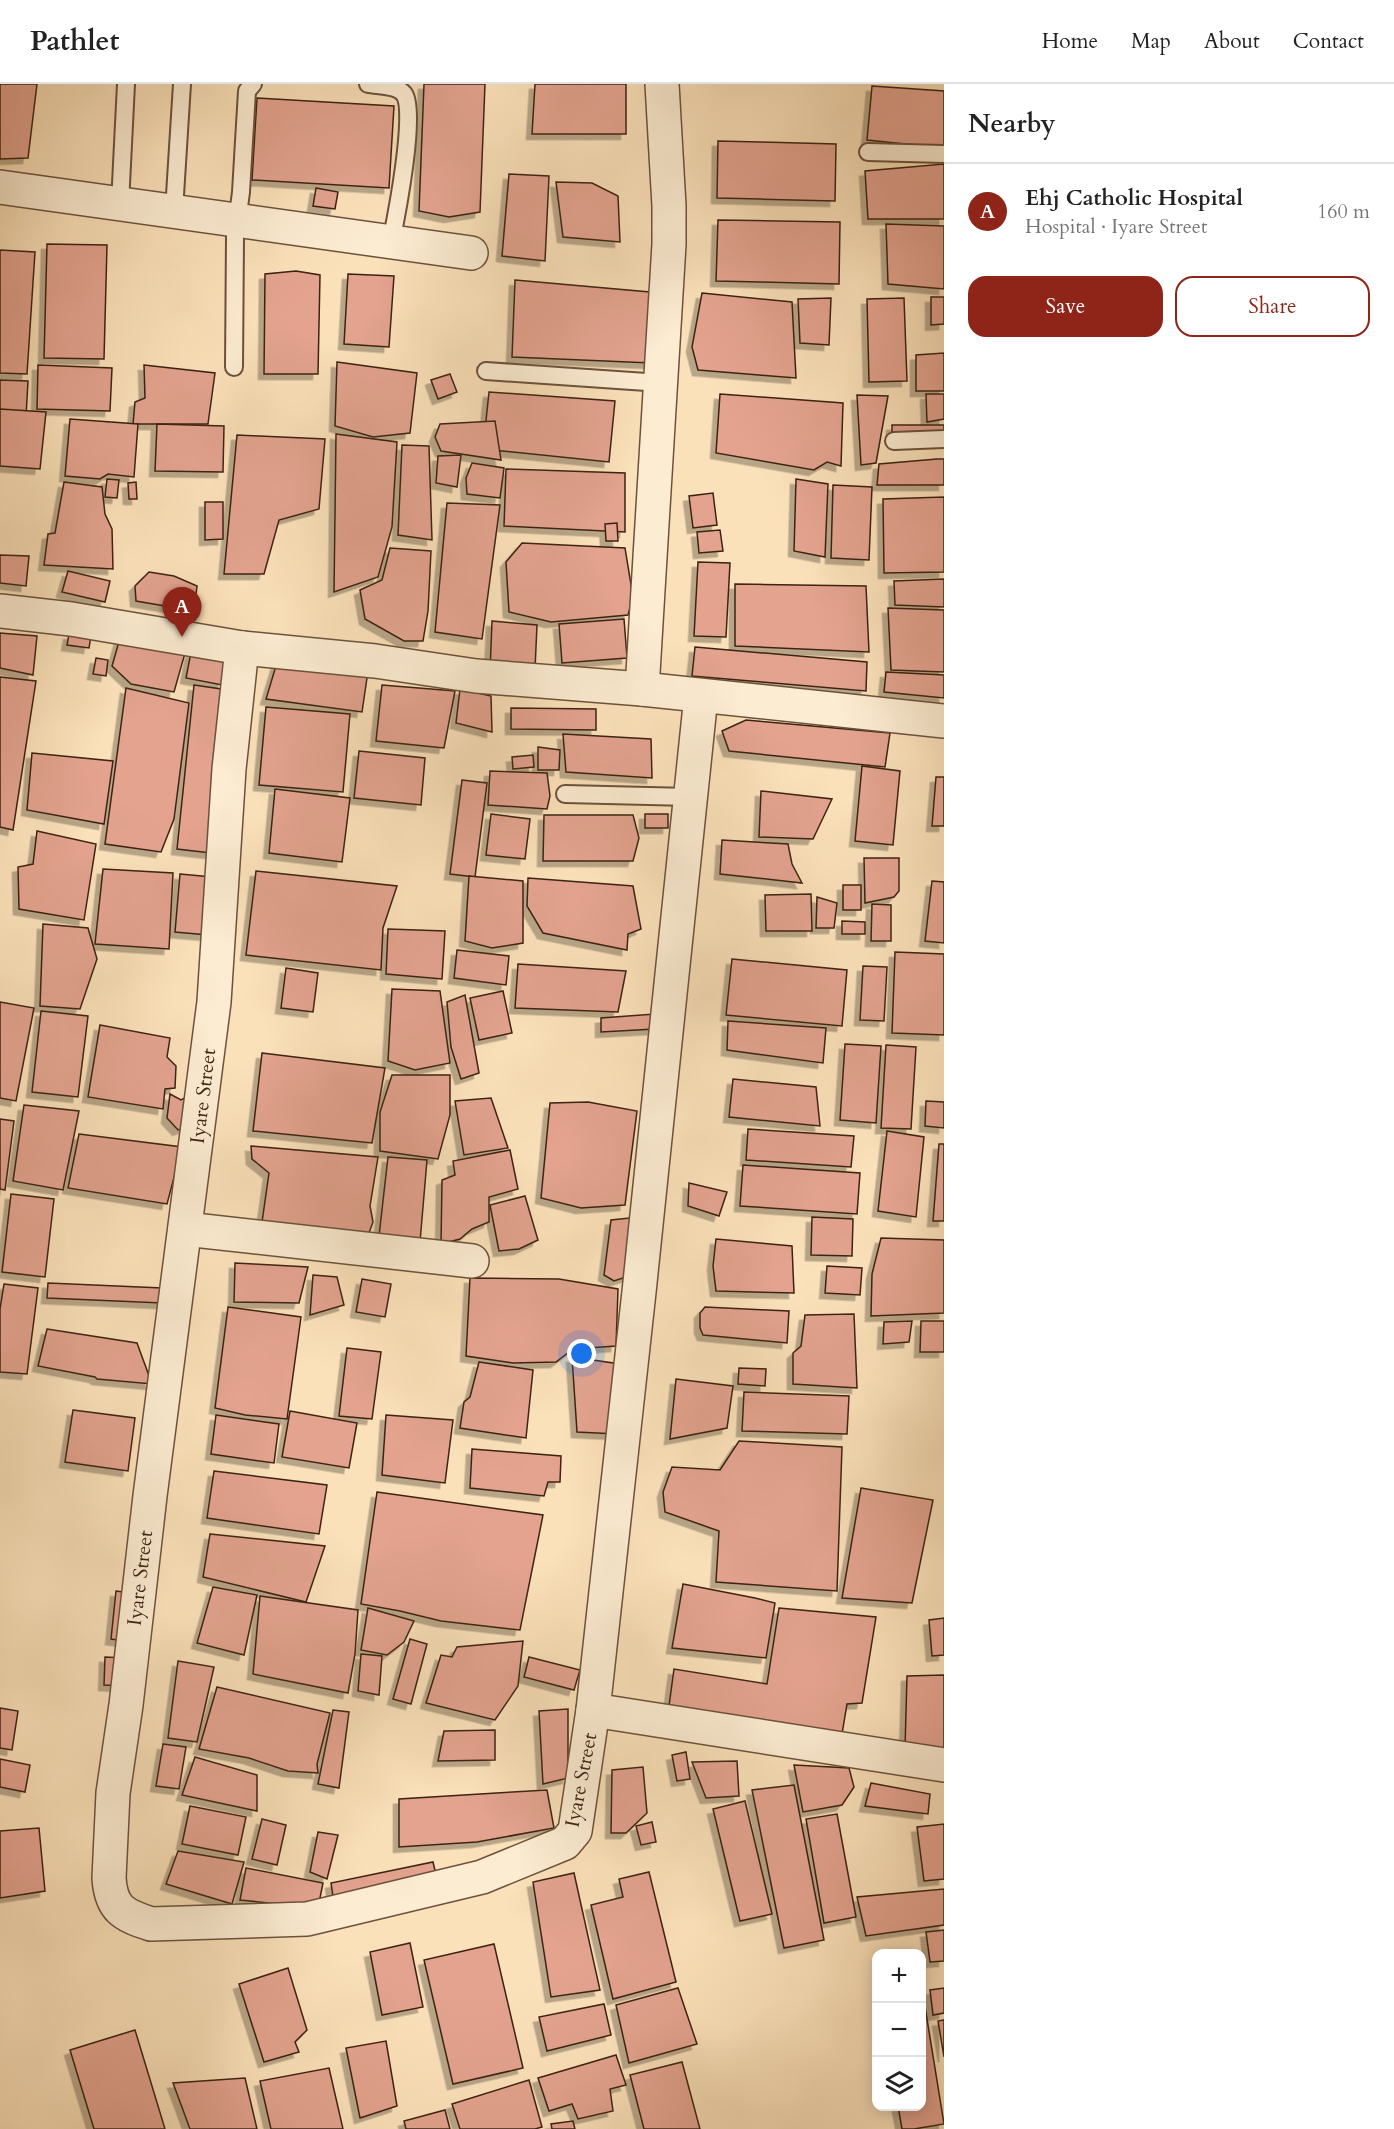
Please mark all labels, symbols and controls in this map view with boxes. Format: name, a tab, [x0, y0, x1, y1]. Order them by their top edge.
text: Pathlet	[30, 22, 119, 60]
text: Home	[1042, 27, 1098, 56]
text: Map	[1131, 27, 1171, 56]
text: About	[1204, 27, 1260, 56]
text: Contact	[1293, 27, 1364, 56]
text: Nearby	[968, 106, 1056, 141]
text: Ehj Catholic Hospital	[1025, 183, 1243, 213]
text: A	[980, 198, 995, 225]
text: 160 m	[1317, 198, 1370, 225]
text: Hospital · Iyare Street	[1025, 213, 1207, 240]
button: Save	[968, 276, 1163, 337]
button: Share	[1175, 276, 1370, 337]
pin: A	[162, 588, 201, 637]
street label: Iyare Street	[184, 1046, 222, 1145]
your location	[567, 1339, 596, 1368]
street label: Iyare Street	[121, 1528, 159, 1627]
street label: Iyare Street	[559, 1730, 604, 1830]
map controls	[872, 1949, 926, 2111]
button: +	[872, 1949, 926, 2003]
button: −	[872, 2003, 926, 2057]
button: layers	[872, 2057, 926, 2111]

